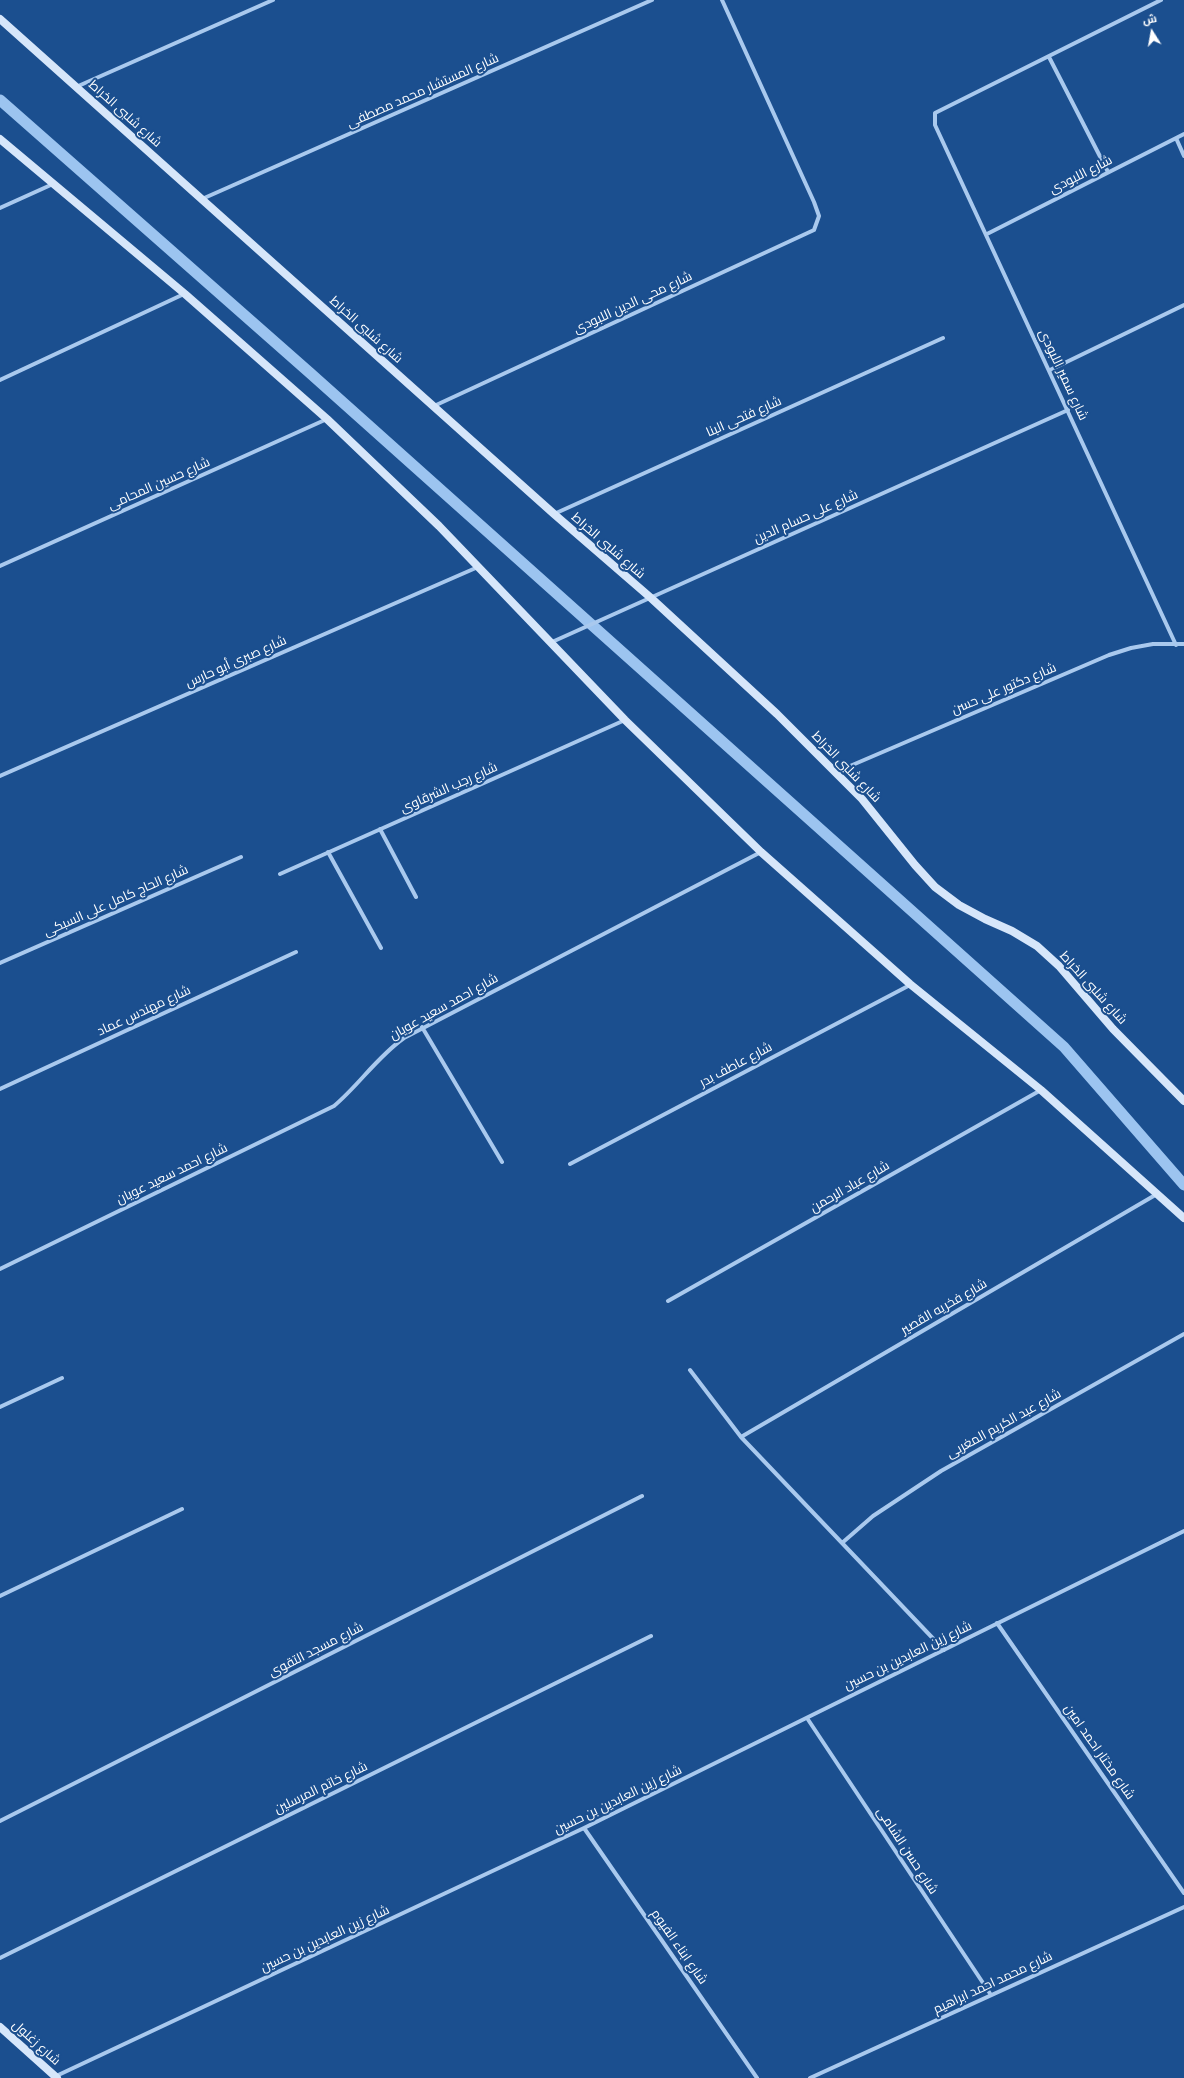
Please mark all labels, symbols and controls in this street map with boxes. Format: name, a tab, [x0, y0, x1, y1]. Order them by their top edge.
north arrow	[1132, 12, 1172, 52]
text: ش	[1141, 12, 1158, 27]
street label: شارع المستشار محمد مصطفى	[345, 50, 501, 132]
street label: شارع شلبى الخراط	[85, 77, 165, 151]
street label: شارع اللبودى	[1047, 152, 1115, 198]
street label: شارع محى الدين اللبودى	[571, 269, 695, 337]
street label: شارع شلبى الخراط	[326, 293, 406, 367]
street label: شارع سمير اللبودى	[1035, 327, 1091, 423]
street label: شارع فتحى البنا	[704, 393, 784, 441]
street label: شارع حسين المحامى	[106, 455, 212, 513]
street label: شارع على حسام الدين	[751, 487, 861, 547]
street label: شارع شلبى الخراط	[568, 510, 648, 582]
street label: شارع صبرى أبو حارس	[183, 633, 289, 691]
street label: شارع دكتور على حسن	[949, 660, 1059, 718]
street label: شارع شلبى الخراط	[808, 728, 884, 806]
street label: شارع رجب الشرقاوى	[398, 760, 500, 816]
street label: شارع الحاج كامل على السبكى	[41, 862, 191, 940]
street label: شارع شلبى الخراط	[1056, 948, 1130, 1028]
street label: شارع احمد سعيد عويان	[387, 971, 501, 1043]
street label: شارع مهندس عماد	[95, 983, 193, 1039]
street label: شارع عاطف بدر	[697, 1039, 775, 1091]
street label: شارع احمد سعيد عويان	[114, 1140, 230, 1208]
street label: شارع عباد الرحمن	[808, 1158, 892, 1216]
street label: شارع فخريه القصير	[898, 1276, 990, 1338]
street label: شارع عبد الكريم المغربى	[944, 1386, 1064, 1462]
street label: شارع زين العابدين بن حسين	[841, 1618, 975, 1694]
street label: شارع مسجد التقوى	[266, 1619, 366, 1681]
street label: شارع مختار احمد امين	[1060, 1701, 1138, 1803]
street label: شارع خاتم المرسلين	[272, 1759, 370, 1817]
street label: شارع زين العابدين بن حسين	[551, 1762, 685, 1838]
street label: شارع حسن الشامى	[873, 1805, 941, 1897]
street label: شارع زين العابدين بن حسين	[258, 1902, 392, 1976]
street label: شارع ابناء الفيوم	[647, 1907, 711, 1987]
street label: شارع محمد احمد ابراهيم	[931, 1949, 1055, 2017]
street label: شارع زغلول	[9, 2017, 63, 2069]

